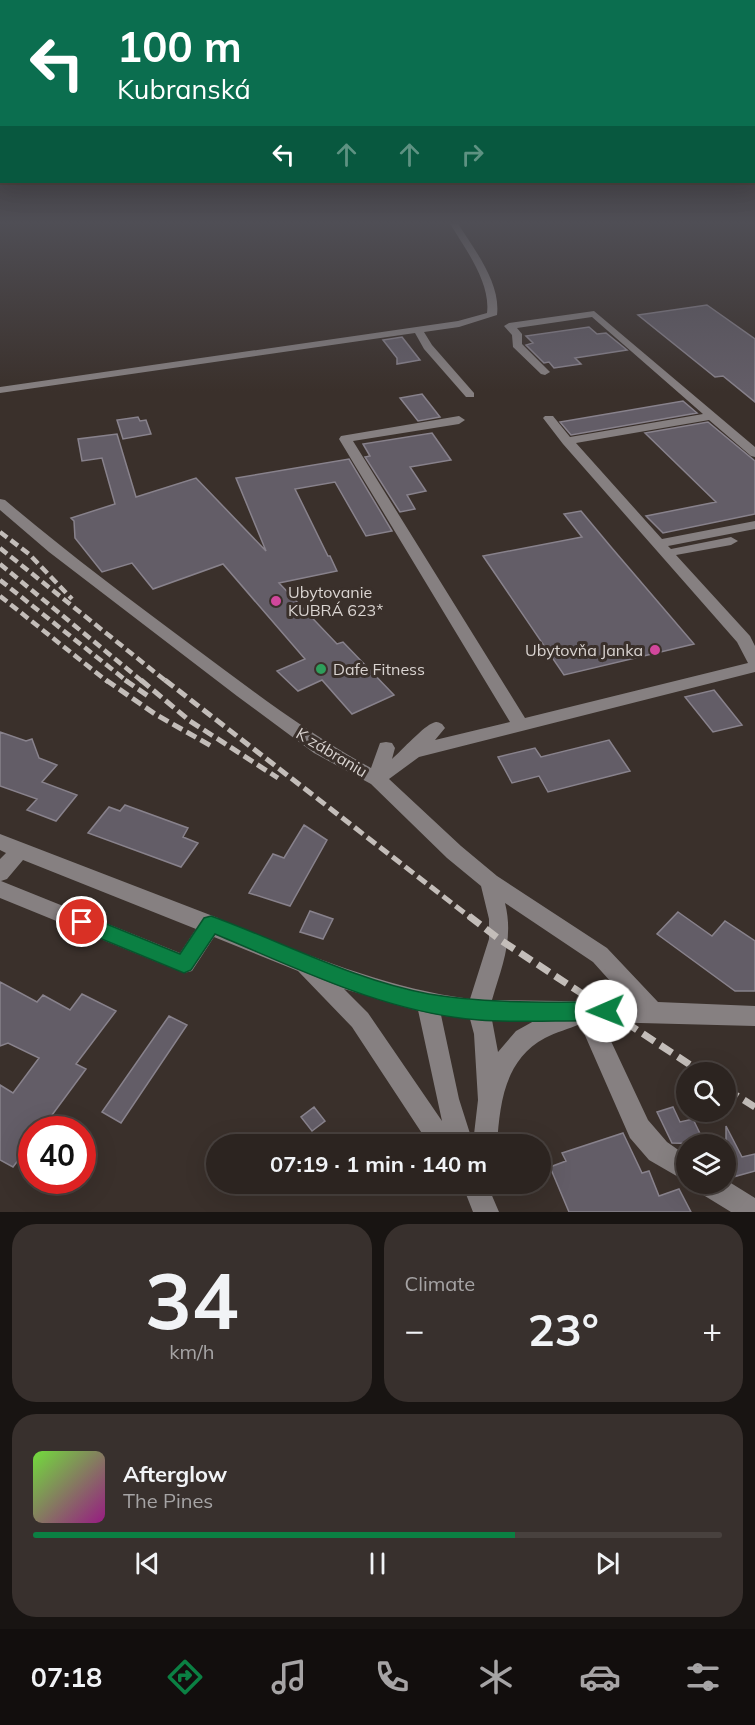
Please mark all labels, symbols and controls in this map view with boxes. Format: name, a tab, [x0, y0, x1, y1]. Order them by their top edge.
text: 100 m	[117, 20, 242, 73]
icon: left	[18, 24, 96, 102]
text: Kubranská	[117, 72, 251, 106]
icon: left	[267, 138, 300, 171]
icon: ahead	[330, 138, 363, 171]
icon: ahead	[393, 138, 426, 171]
icon: right	[456, 138, 489, 171]
place label: Ubytovanie KUBRÁ 623*	[288, 582, 383, 620]
marker: Ubytovanie KUBRÁ 623*	[269, 594, 283, 608]
place label: Ubytovňa Janka	[525, 640, 643, 660]
marker: Ubytovňa Janka	[648, 643, 662, 657]
place label: Dafe Fitness	[333, 659, 425, 679]
marker: Dafe Fitness	[314, 662, 328, 676]
street label: K zábraniu	[293, 723, 371, 781]
pin	[56, 896, 107, 947]
icon: arrive	[65, 905, 98, 938]
position arrow	[574, 979, 638, 1043]
map controls	[676, 1062, 736, 1194]
button: search	[676, 1062, 736, 1122]
speed limit sign: 40	[18, 1116, 96, 1194]
button: layers	[676, 1134, 736, 1194]
text: 07:19 · 1 min · 140 m	[270, 1150, 487, 1178]
text: 34	[145, 1251, 239, 1349]
text: Climate	[405, 1271, 475, 1296]
text: 23°	[528, 1301, 599, 1357]
text: −	[405, 1309, 424, 1350]
text: +	[702, 1309, 722, 1350]
text: km/h	[169, 1339, 214, 1364]
text: Afterglow	[123, 1460, 227, 1488]
text: The Pines	[123, 1488, 213, 1513]
icon: previous	[131, 1547, 164, 1580]
icon: pause	[361, 1547, 394, 1580]
icon: next	[591, 1547, 624, 1580]
icon: directions	[164, 1656, 206, 1698]
icon: music	[268, 1656, 310, 1698]
icon: phone	[371, 1656, 413, 1698]
icon: climate	[475, 1656, 517, 1698]
icon: car	[579, 1656, 621, 1698]
icon: filters	[682, 1656, 724, 1698]
text: 07:18	[31, 1660, 102, 1694]

